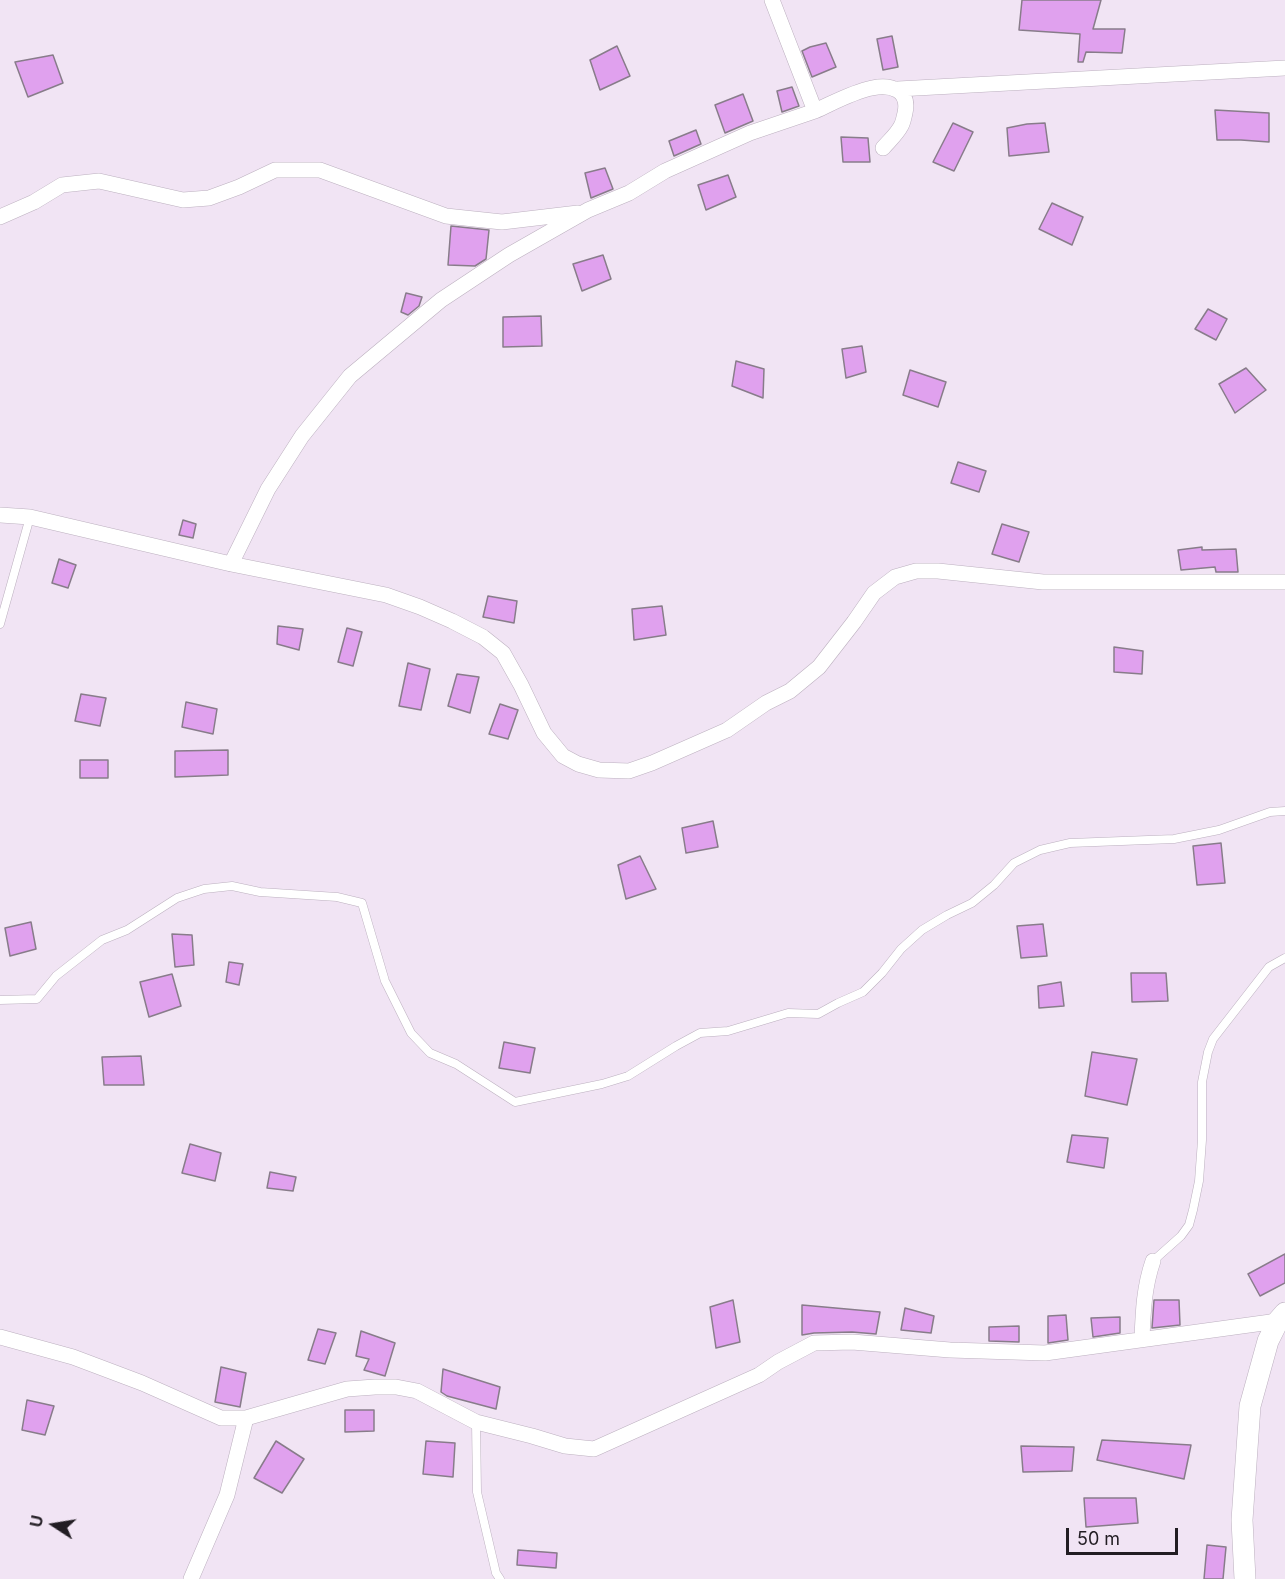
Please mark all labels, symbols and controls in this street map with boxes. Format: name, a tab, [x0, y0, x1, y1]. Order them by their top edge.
north arrow	[24, 1495, 84, 1555]
text: U	[25, 1513, 47, 1529]
scale bar	[1069, 1516, 1182, 1554]
text: 50 m	[1077, 1528, 1120, 1549]

